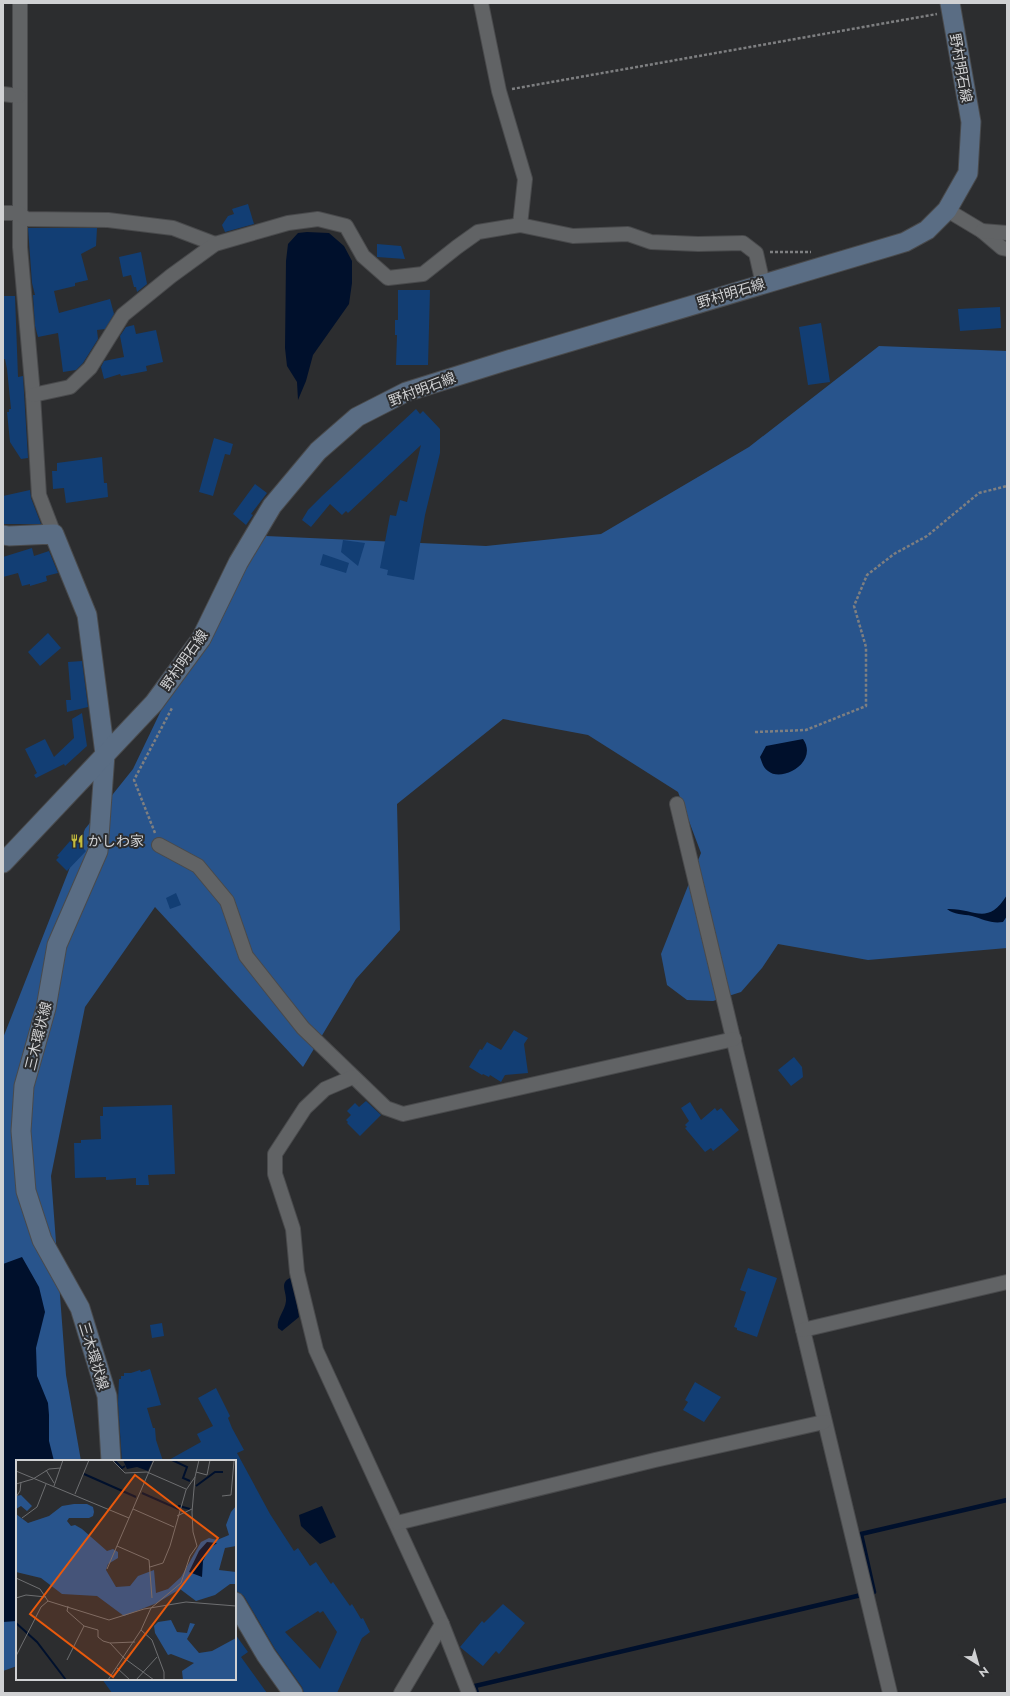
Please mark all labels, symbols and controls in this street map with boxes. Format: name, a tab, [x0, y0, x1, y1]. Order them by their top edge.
street label: 野村明石線	[945, 32, 977, 104]
street label: 野村明石線	[695, 273, 767, 313]
street label: 野村明石線	[386, 367, 458, 411]
street label: 野村明石線	[156, 626, 212, 694]
place label: かしわ家	[88, 831, 144, 851]
restaurant icon: かしわ家	[69, 833, 85, 849]
street label: 三木環状線	[20, 1000, 56, 1072]
street label: 三木環状線	[74, 1320, 114, 1392]
inset map	[16, 1460, 236, 1680]
north arrow	[958, 1644, 998, 1684]
text: N	[976, 1663, 992, 1681]

